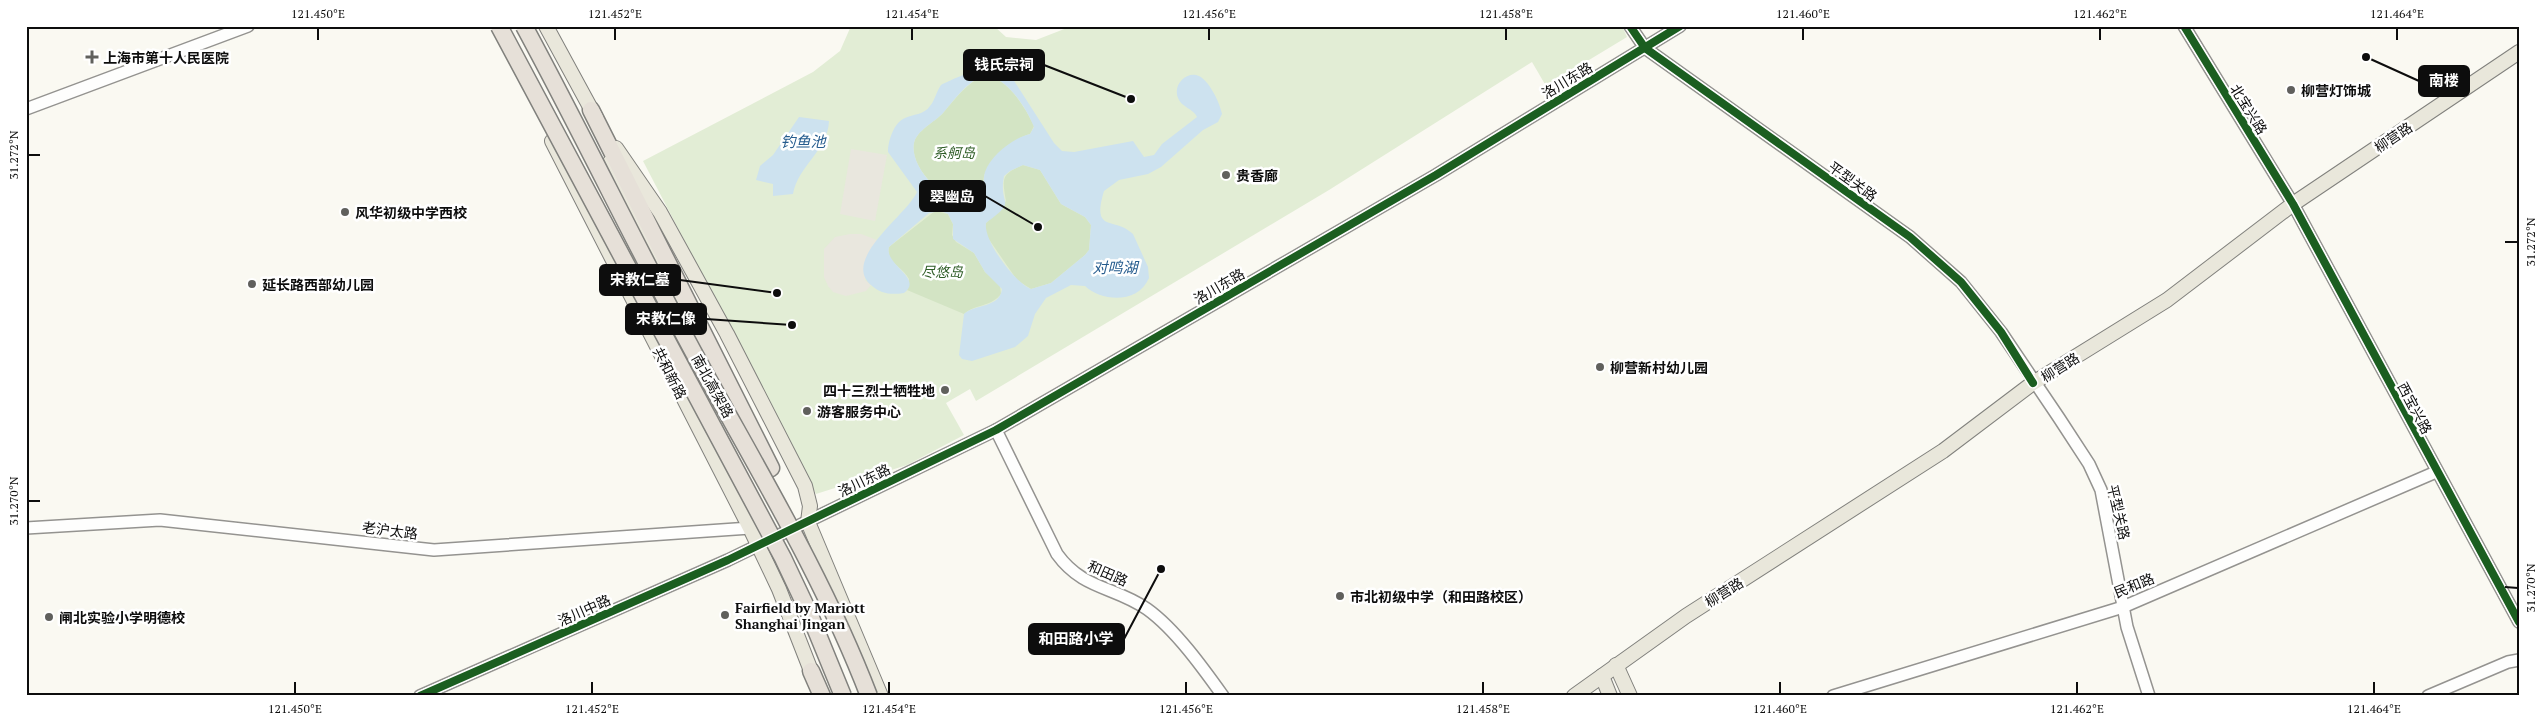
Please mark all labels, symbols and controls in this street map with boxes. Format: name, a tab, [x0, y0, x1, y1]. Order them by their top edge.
text: 121.450°E	[291, 6, 345, 21]
text: 121.452°E	[588, 6, 642, 21]
text: 121.454°E	[885, 6, 939, 21]
text: 121.456°E	[1182, 6, 1236, 21]
text: 121.458°E	[1479, 6, 1533, 21]
text: 121.460°E	[1776, 6, 1830, 21]
text: 121.462°E	[2073, 6, 2127, 21]
text: 121.464°E	[2370, 6, 2424, 21]
place label: 上海市第十人民医院	[103, 48, 229, 67]
marker: 上海市第十人民医院	[85, 50, 99, 64]
callout: 钱氏宗祠	[964, 50, 1044, 80]
text: 钱氏宗祠	[974, 54, 1034, 74]
street label: 洛川东路	[1538, 57, 1596, 103]
callout: 南楼	[2419, 66, 2469, 96]
text: 南楼	[2429, 70, 2459, 90]
street label: 北宝兴路	[2226, 80, 2272, 138]
place label: 柳营灯饰城	[2301, 81, 2371, 100]
marker: 柳营灯饰城	[2285, 84, 2297, 96]
street label: 柳营路	[2370, 117, 2416, 157]
text: 31.272°N	[6, 130, 21, 180]
water label: 钓鱼池	[780, 131, 827, 151]
park label: 系舸岛	[933, 143, 976, 162]
street label: 平型关路	[1825, 157, 1881, 205]
place label: 贵香廊	[1236, 166, 1278, 185]
marker: 贵香廊	[1220, 169, 1232, 181]
callout: 翠幽岛	[920, 181, 985, 211]
text: 翠幽岛	[929, 186, 975, 206]
place label: 风华初级中学西校	[355, 203, 467, 222]
marker: 风华初级中学西校	[339, 206, 351, 218]
text: 31.272°N	[2523, 217, 2538, 267]
water label: 对鸣湖	[1092, 257, 1139, 277]
park label: 尽悠岛	[921, 262, 964, 281]
street label: 洛川东路	[1190, 264, 1248, 308]
callout: 宋教仁墓	[600, 265, 680, 295]
text: 宋教仁墓	[610, 269, 670, 289]
place label: 延长路西部幼儿园	[262, 275, 374, 294]
marker: 延长路西部幼儿园	[246, 278, 258, 290]
callout: 宋教仁像	[626, 304, 706, 334]
text: 宋教仁像	[636, 308, 696, 328]
street label: 共和新路	[649, 344, 691, 402]
street label: 柳营路	[2037, 348, 2083, 386]
street label: 南北高架路	[688, 351, 738, 421]
place label: 柳营新村幼儿园	[1610, 358, 1708, 377]
marker: 柳营新村幼儿园	[1594, 361, 1606, 373]
street label: 西宝兴路	[2393, 379, 2437, 437]
place label: 四十三烈士牺牲地	[823, 381, 935, 400]
marker: 四十三烈士牺牲地	[939, 384, 951, 396]
place label: 游客服务中心	[817, 402, 901, 421]
marker: 游客服务中心	[801, 405, 813, 417]
street label: 洛川东路	[835, 459, 893, 501]
text: 31.270°N	[6, 476, 21, 526]
street label: 平型关路	[2103, 483, 2135, 541]
street label: 老沪太路	[361, 517, 419, 543]
street label: 和田路	[1085, 556, 1131, 590]
text: 31.270°N	[2523, 563, 2538, 613]
street label: 民和路	[2111, 568, 2157, 602]
street label: 柳营路	[1701, 573, 1747, 611]
place label: 市北初级中学（和田路校区）	[1350, 587, 1532, 606]
street label: 洛川中路	[555, 590, 613, 630]
marker: 市北初级中学（和田路校区）	[1334, 590, 1346, 602]
place label: Fairfield by Mariott Shanghai Jingan	[735, 598, 865, 633]
place label: 闸北实验小学明德校	[59, 608, 185, 627]
marker: Fairfield by Mariott Shanghai Jingan	[719, 609, 731, 621]
marker: 闸北实验小学明德校	[43, 611, 55, 623]
callout: 和田路小学	[1029, 624, 1124, 654]
text: 和田路小学	[1038, 628, 1114, 648]
text: 121.450°E	[268, 701, 322, 716]
text: 121.452°E	[565, 701, 619, 716]
text: 121.454°E	[862, 701, 916, 716]
text: 121.456°E	[1159, 701, 1213, 716]
text: 121.458°E	[1456, 701, 1510, 716]
text: 121.460°E	[1753, 701, 1807, 716]
text: 121.462°E	[2050, 701, 2104, 716]
text: 121.464°E	[2347, 701, 2401, 716]

